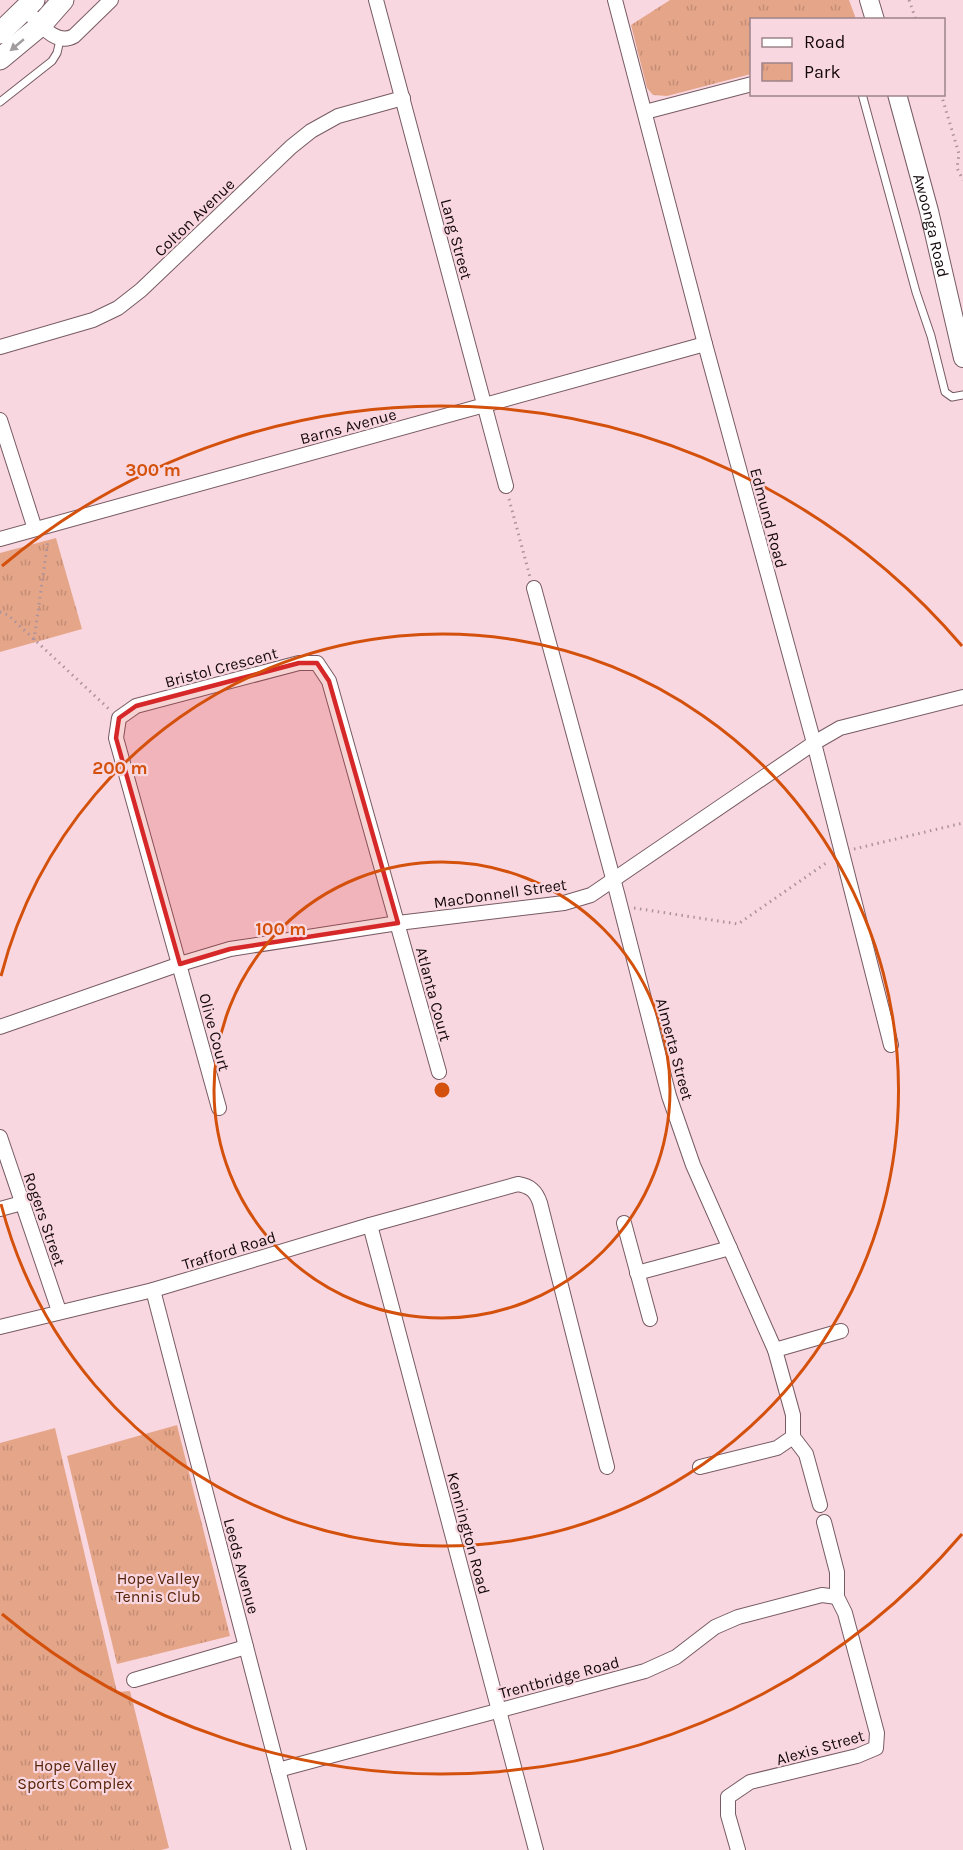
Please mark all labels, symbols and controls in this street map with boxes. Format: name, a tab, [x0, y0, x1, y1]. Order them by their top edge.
legend	[750, 18, 945, 96]
text: Road	[804, 31, 845, 53]
one-way arrow	[9, 38, 25, 51]
text: Park	[804, 61, 841, 83]
street label: Awoonga Road	[909, 172, 953, 279]
street label: Colton Avenue	[150, 174, 238, 260]
street label: Lang Street	[437, 197, 476, 282]
street label: Barns Avenue	[298, 404, 398, 448]
text: 300 m	[125, 459, 181, 481]
street label: Edmund Road	[746, 466, 791, 570]
street label: Bristol Crescent	[162, 643, 280, 692]
text: 200 m	[92, 757, 148, 779]
street label: MacDonnell Street	[432, 875, 568, 912]
text: 100 m	[256, 918, 306, 940]
street label: Atlanta Court	[412, 945, 455, 1043]
street label: Olive Court	[195, 991, 234, 1073]
street label: Almerta Street	[652, 996, 697, 1102]
centre of rings	[432, 1080, 452, 1100]
street label: Rogers Street	[20, 1170, 69, 1268]
street label: Trafford Road	[180, 1227, 278, 1274]
street label: Kennington Road	[443, 1470, 494, 1596]
street label: Leeds Avenue	[220, 1516, 263, 1616]
park label: Hope Valley Tennis Club	[116, 1569, 200, 1606]
street label: Trentbridge Road	[497, 1652, 621, 1703]
street label: Alexis Street	[774, 1726, 866, 1769]
park label: Hope Valley Sports Complex	[17, 1756, 133, 1793]

